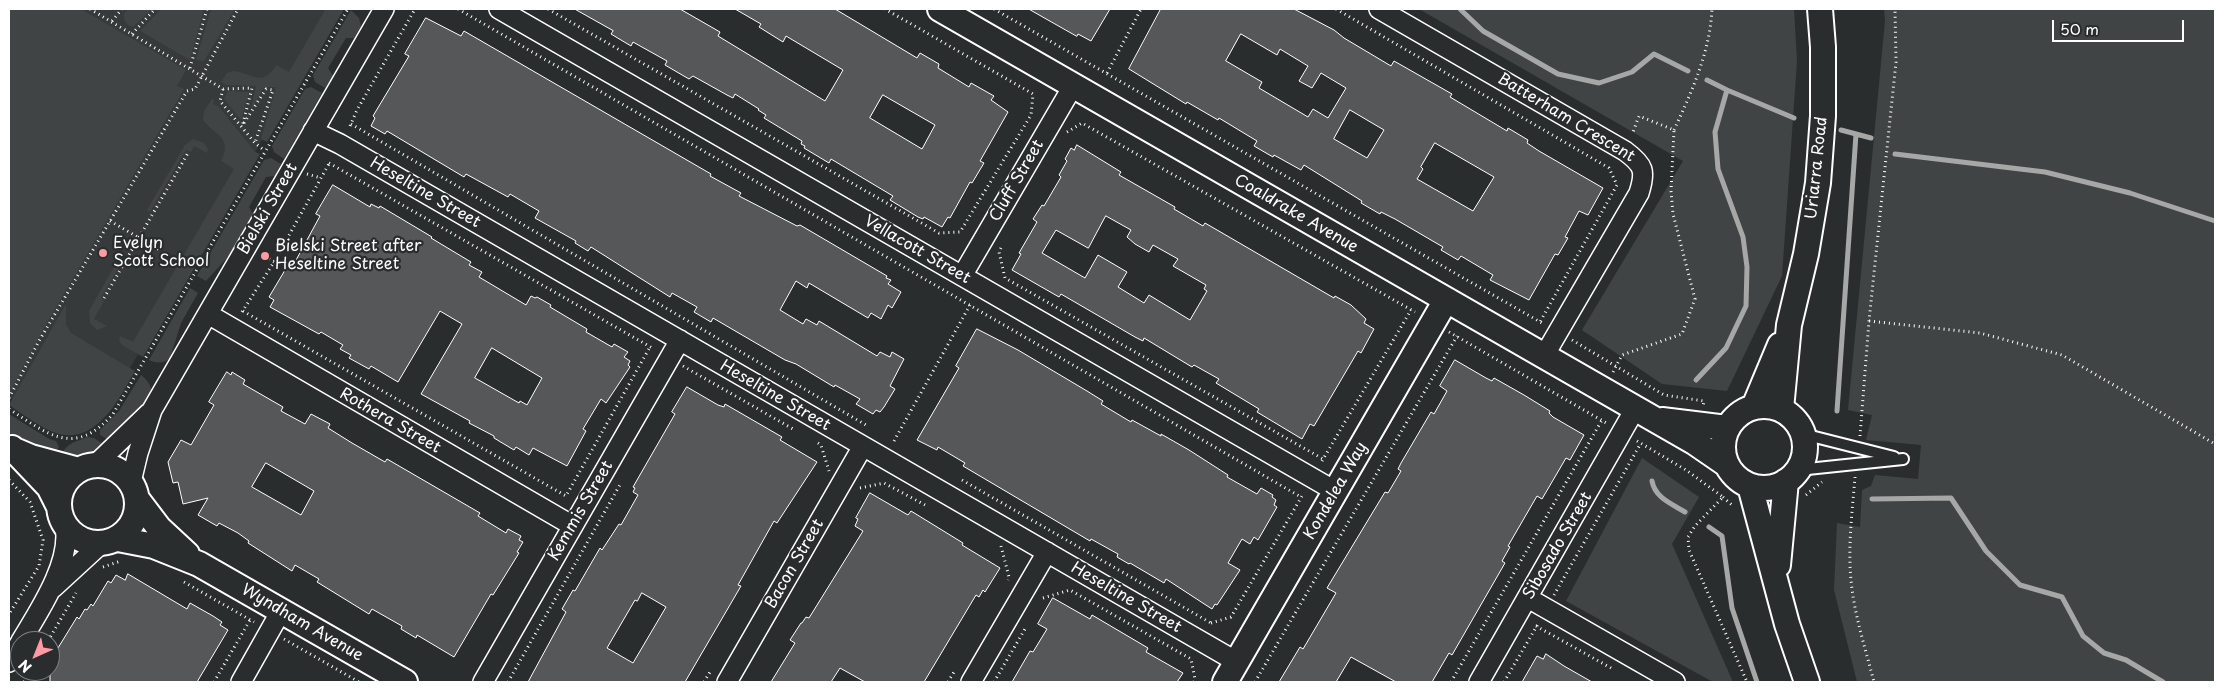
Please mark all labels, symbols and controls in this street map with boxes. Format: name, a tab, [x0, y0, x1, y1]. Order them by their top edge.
scale bar	[2054, 10, 2186, 42]
text: 50 m	[2060, 17, 2099, 40]
street label: Batterham Crescent	[1494, 69, 1638, 167]
street label: Uriarra Road	[1802, 116, 1832, 220]
street label: Cluff Street	[986, 137, 1048, 225]
street label: Heseltine Street	[366, 154, 484, 232]
street label: Bielski Street	[234, 160, 302, 258]
street label: Coaldrake Avenue	[1231, 171, 1361, 257]
street label: Vellacott Street	[860, 212, 974, 288]
place label: Evelyn Scott School	[113, 234, 209, 272]
place label: Bielski Street after Heseltine Street	[275, 237, 421, 275]
marker: Evelyn Scott School	[97, 247, 109, 259]
marker: Bielski Street after Heseltine Street	[259, 250, 271, 262]
street label: Heseltine Street	[716, 357, 834, 435]
street label: Rothera Street	[336, 384, 444, 458]
street label: Kondelea Way	[1300, 439, 1372, 543]
street label: Kemmis Street	[545, 458, 617, 564]
street label: Sibosado Street	[1519, 489, 1597, 603]
street label: Bacon Street	[762, 516, 828, 612]
street label: Heseltine Street	[1067, 559, 1185, 637]
street label: Wyndham Avenue	[238, 580, 366, 666]
north arrow	[10, 631, 60, 681]
text: N	[14, 655, 36, 678]

